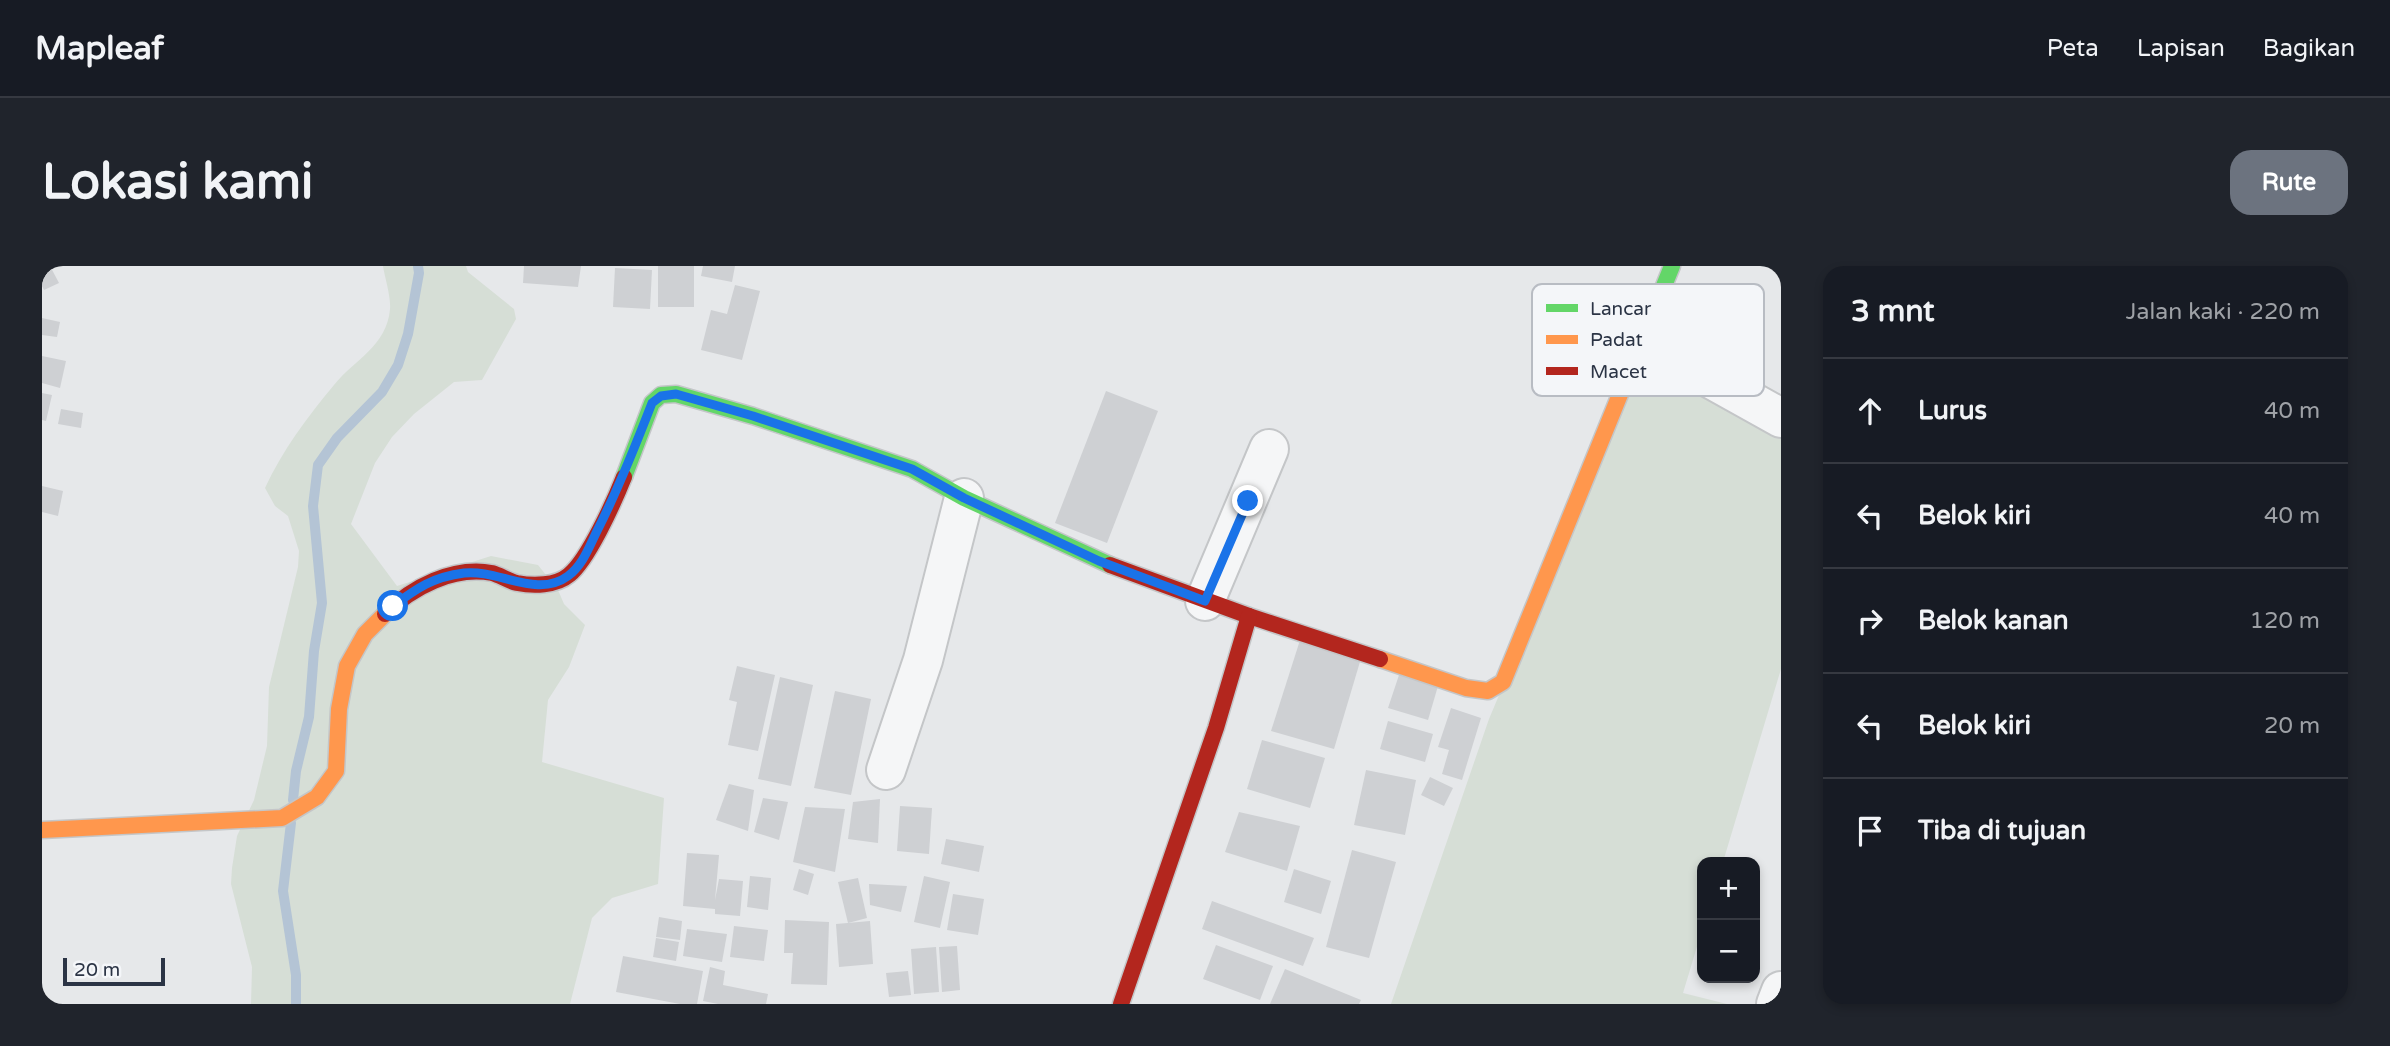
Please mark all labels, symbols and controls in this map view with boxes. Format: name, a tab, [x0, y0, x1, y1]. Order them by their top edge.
text: Mapleaf	[35, 29, 164, 68]
text: Peta	[2047, 34, 2099, 63]
text: Lapisan	[2137, 34, 2225, 63]
text: Bagikan	[2263, 34, 2355, 63]
button: Rute	[2230, 150, 2348, 215]
text: Lokasi kami	[42, 153, 313, 212]
legend	[1532, 284, 1764, 396]
text: 3 mnt	[1851, 293, 1935, 330]
text: Lancar	[1590, 298, 1652, 320]
text: Jalan kaki · 220 m	[2126, 298, 2320, 326]
text: Padat	[1590, 329, 1643, 351]
text: Macet	[1590, 361, 1647, 383]
icon: ahead	[1851, 392, 1889, 430]
text: Lurus	[1918, 395, 1987, 426]
text: 40 m	[2264, 397, 2320, 425]
route end	[1232, 485, 1263, 516]
icon: left	[1851, 497, 1889, 535]
text: Belok kiri	[1918, 500, 2031, 531]
text: 40 m	[2264, 502, 2320, 530]
route start	[377, 590, 408, 621]
icon: right	[1851, 602, 1889, 640]
text: Belok kanan	[1918, 605, 2069, 636]
text: 120 m	[2250, 607, 2320, 635]
icon: left	[1851, 707, 1889, 745]
text: Belok kiri	[1918, 710, 2031, 741]
text: 20 m	[2264, 712, 2320, 740]
icon: arrive	[1851, 812, 1889, 850]
text: Tiba di tujuan	[1918, 815, 2086, 846]
map controls	[1697, 857, 1760, 983]
button: +	[1697, 857, 1760, 920]
button: −	[1697, 920, 1760, 983]
scale bar	[63, 955, 164, 987]
text: 20 m	[74, 959, 120, 981]

